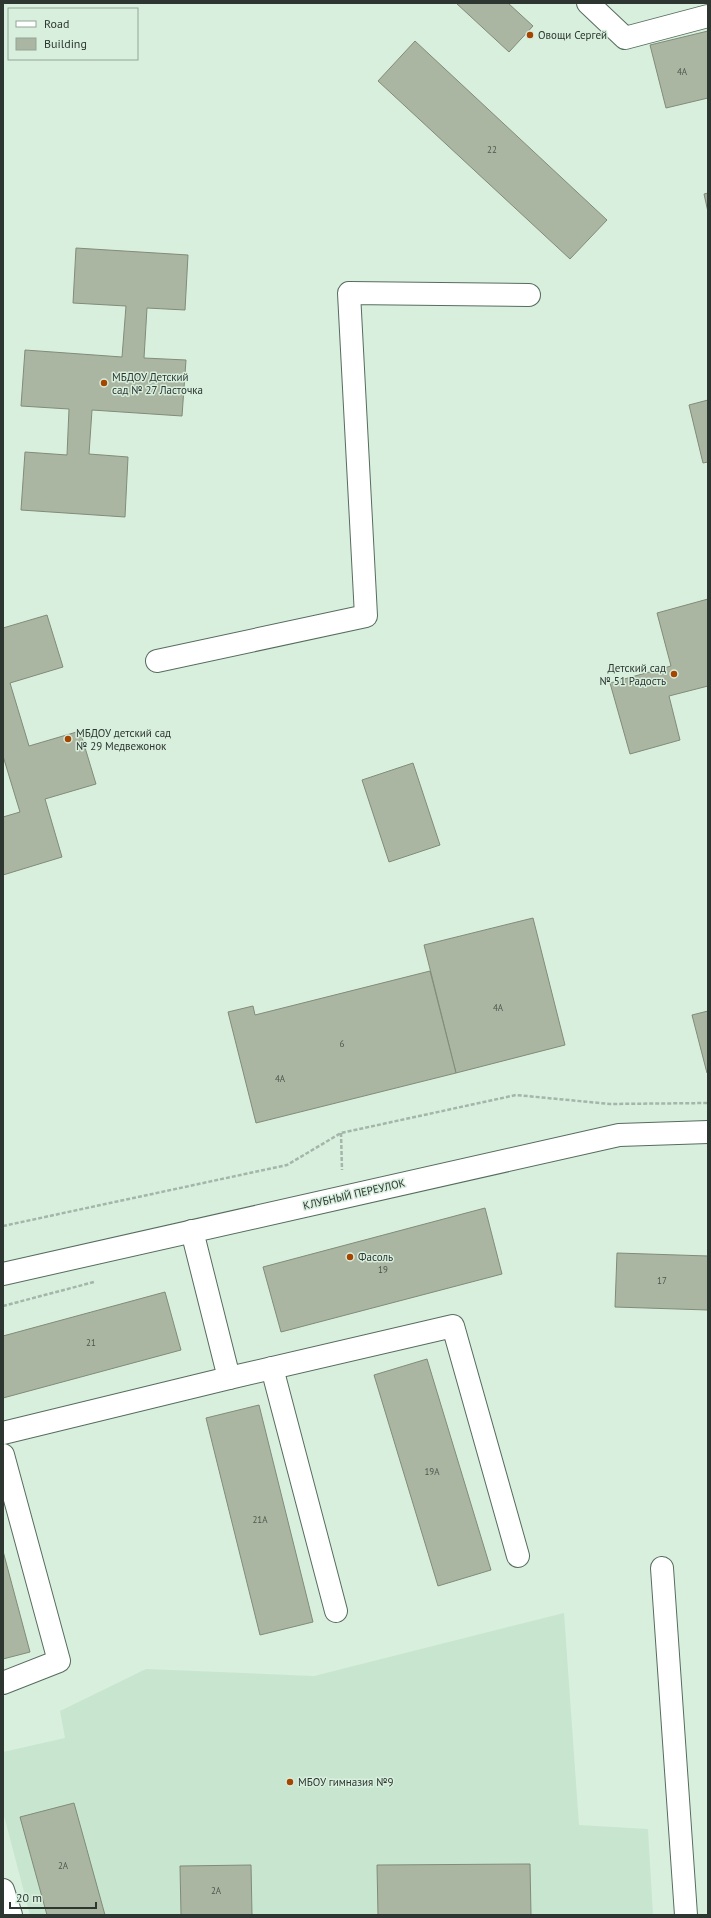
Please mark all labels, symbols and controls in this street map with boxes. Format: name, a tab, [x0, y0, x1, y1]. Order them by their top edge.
legend	[8, 8, 138, 60]
text: Road	[44, 16, 69, 31]
place label: Овощи Сергей	[538, 28, 607, 42]
marker: Овощи Сергей	[525, 30, 535, 40]
text: Building	[44, 36, 87, 51]
house number: 4А	[677, 66, 688, 77]
house number: 22	[487, 144, 497, 155]
place label: МБДОУ Детский сад № 27 Ласточка	[112, 370, 203, 397]
marker: МБДОУ Детский сад № 27 Ласточка	[99, 378, 109, 388]
place label: Детский сад № 51 Радость	[600, 661, 666, 688]
marker: Детский сад № 51 Радость	[669, 669, 679, 679]
place label: МБДОУ детский сад № 29 Медвежонок	[76, 726, 171, 753]
marker: МБДОУ детский сад № 29 Медвежонок	[63, 734, 73, 744]
house number: 4А	[493, 1002, 504, 1013]
house number: 6	[340, 1038, 345, 1049]
house number: 4А	[275, 1073, 286, 1084]
street label: КЛУБНЫЙ ПЕРЕУЛОК	[302, 1175, 407, 1213]
place label: Фасоль	[358, 1250, 393, 1264]
marker: Фасоль	[345, 1252, 355, 1262]
house number: 19	[378, 1264, 388, 1275]
house number: 17	[657, 1275, 667, 1286]
house number: 21	[86, 1337, 96, 1348]
house number: 19А	[424, 1466, 440, 1477]
house number: 21А	[252, 1514, 268, 1525]
place label: МБОУ гимназия №9	[298, 1775, 394, 1789]
marker: МБОУ гимназия №9	[285, 1777, 295, 1787]
house number: 2А	[58, 1860, 69, 1871]
scale bar	[10, 1884, 96, 1910]
house number: 2А	[211, 1885, 222, 1896]
text: 20 m	[16, 1890, 42, 1905]

